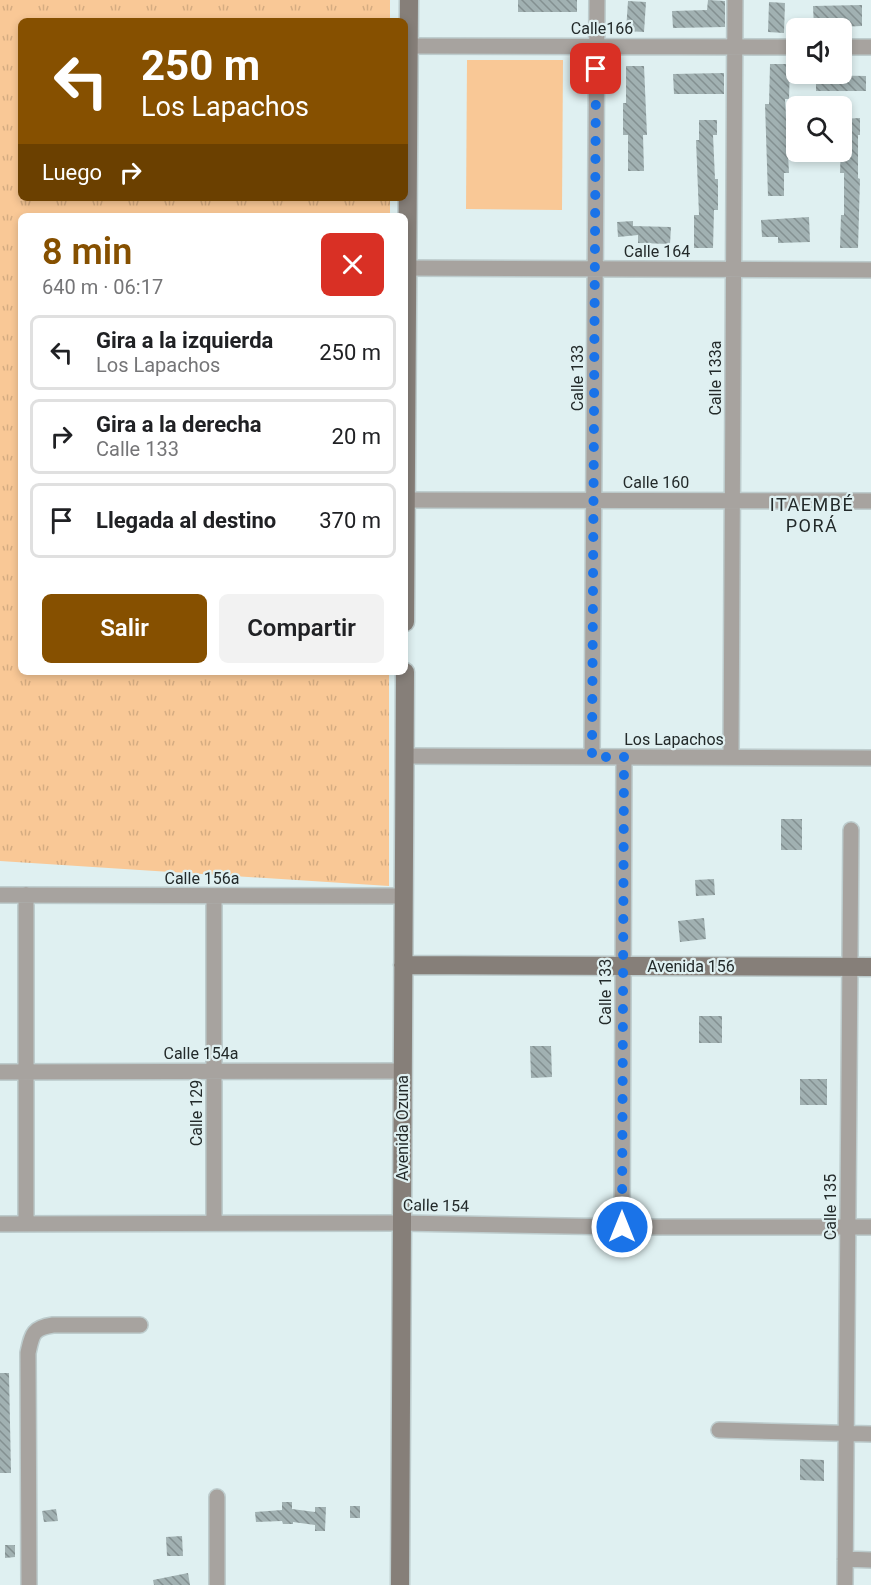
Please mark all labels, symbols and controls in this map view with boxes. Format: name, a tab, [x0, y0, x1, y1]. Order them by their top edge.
map controls	[786, 18, 852, 162]
button: sound	[786, 18, 852, 84]
street label: Calle166	[571, 19, 633, 38]
text: 250 m	[141, 41, 260, 90]
icon: left	[42, 42, 120, 120]
pin	[570, 43, 621, 94]
icon: arrive	[579, 52, 612, 85]
text: Los Lapachos	[141, 91, 309, 123]
button: search	[786, 96, 852, 162]
icon: right	[114, 156, 147, 189]
text: Luego	[42, 160, 102, 185]
text: 8 min	[42, 231, 132, 273]
button: close	[321, 233, 384, 296]
street label: Calle 164	[624, 242, 690, 261]
text: 640 m · 06:17	[42, 275, 163, 299]
text: Gira a la izquierda	[96, 328, 273, 353]
icon: left	[45, 336, 78, 369]
text: 250 m	[319, 340, 381, 365]
street label: Calle 133a	[706, 340, 725, 416]
street label: Calle 133	[568, 345, 587, 411]
text: Los Lapachos	[96, 353, 220, 377]
text: Gira a la derecha	[96, 412, 262, 437]
icon: right	[45, 420, 78, 453]
text: 20 m	[332, 424, 381, 449]
text: Calle 133	[96, 437, 179, 461]
street label: Calle 160	[623, 473, 689, 492]
district label: ITAEMBÉ PORÁ	[770, 494, 854, 536]
icon: arrive	[45, 504, 78, 537]
text: Llegada al destino	[96, 508, 276, 533]
text: 370 m	[319, 508, 381, 533]
button: Salir	[42, 594, 207, 663]
button: Compartir	[219, 594, 384, 663]
street label: Los Lapachos	[624, 730, 724, 749]
street label: Calle 156a	[164, 869, 240, 888]
street label: Avenida 156	[647, 957, 735, 976]
street label: Calle 133	[596, 959, 615, 1025]
street label: Calle 154a	[163, 1044, 239, 1063]
street label: Avenida Ozuna	[393, 1075, 412, 1181]
street label: Calle 129	[187, 1080, 206, 1146]
street label: Calle 135	[821, 1174, 840, 1240]
street label: Calle 154	[403, 1195, 469, 1216]
position arrow	[590, 1195, 654, 1259]

